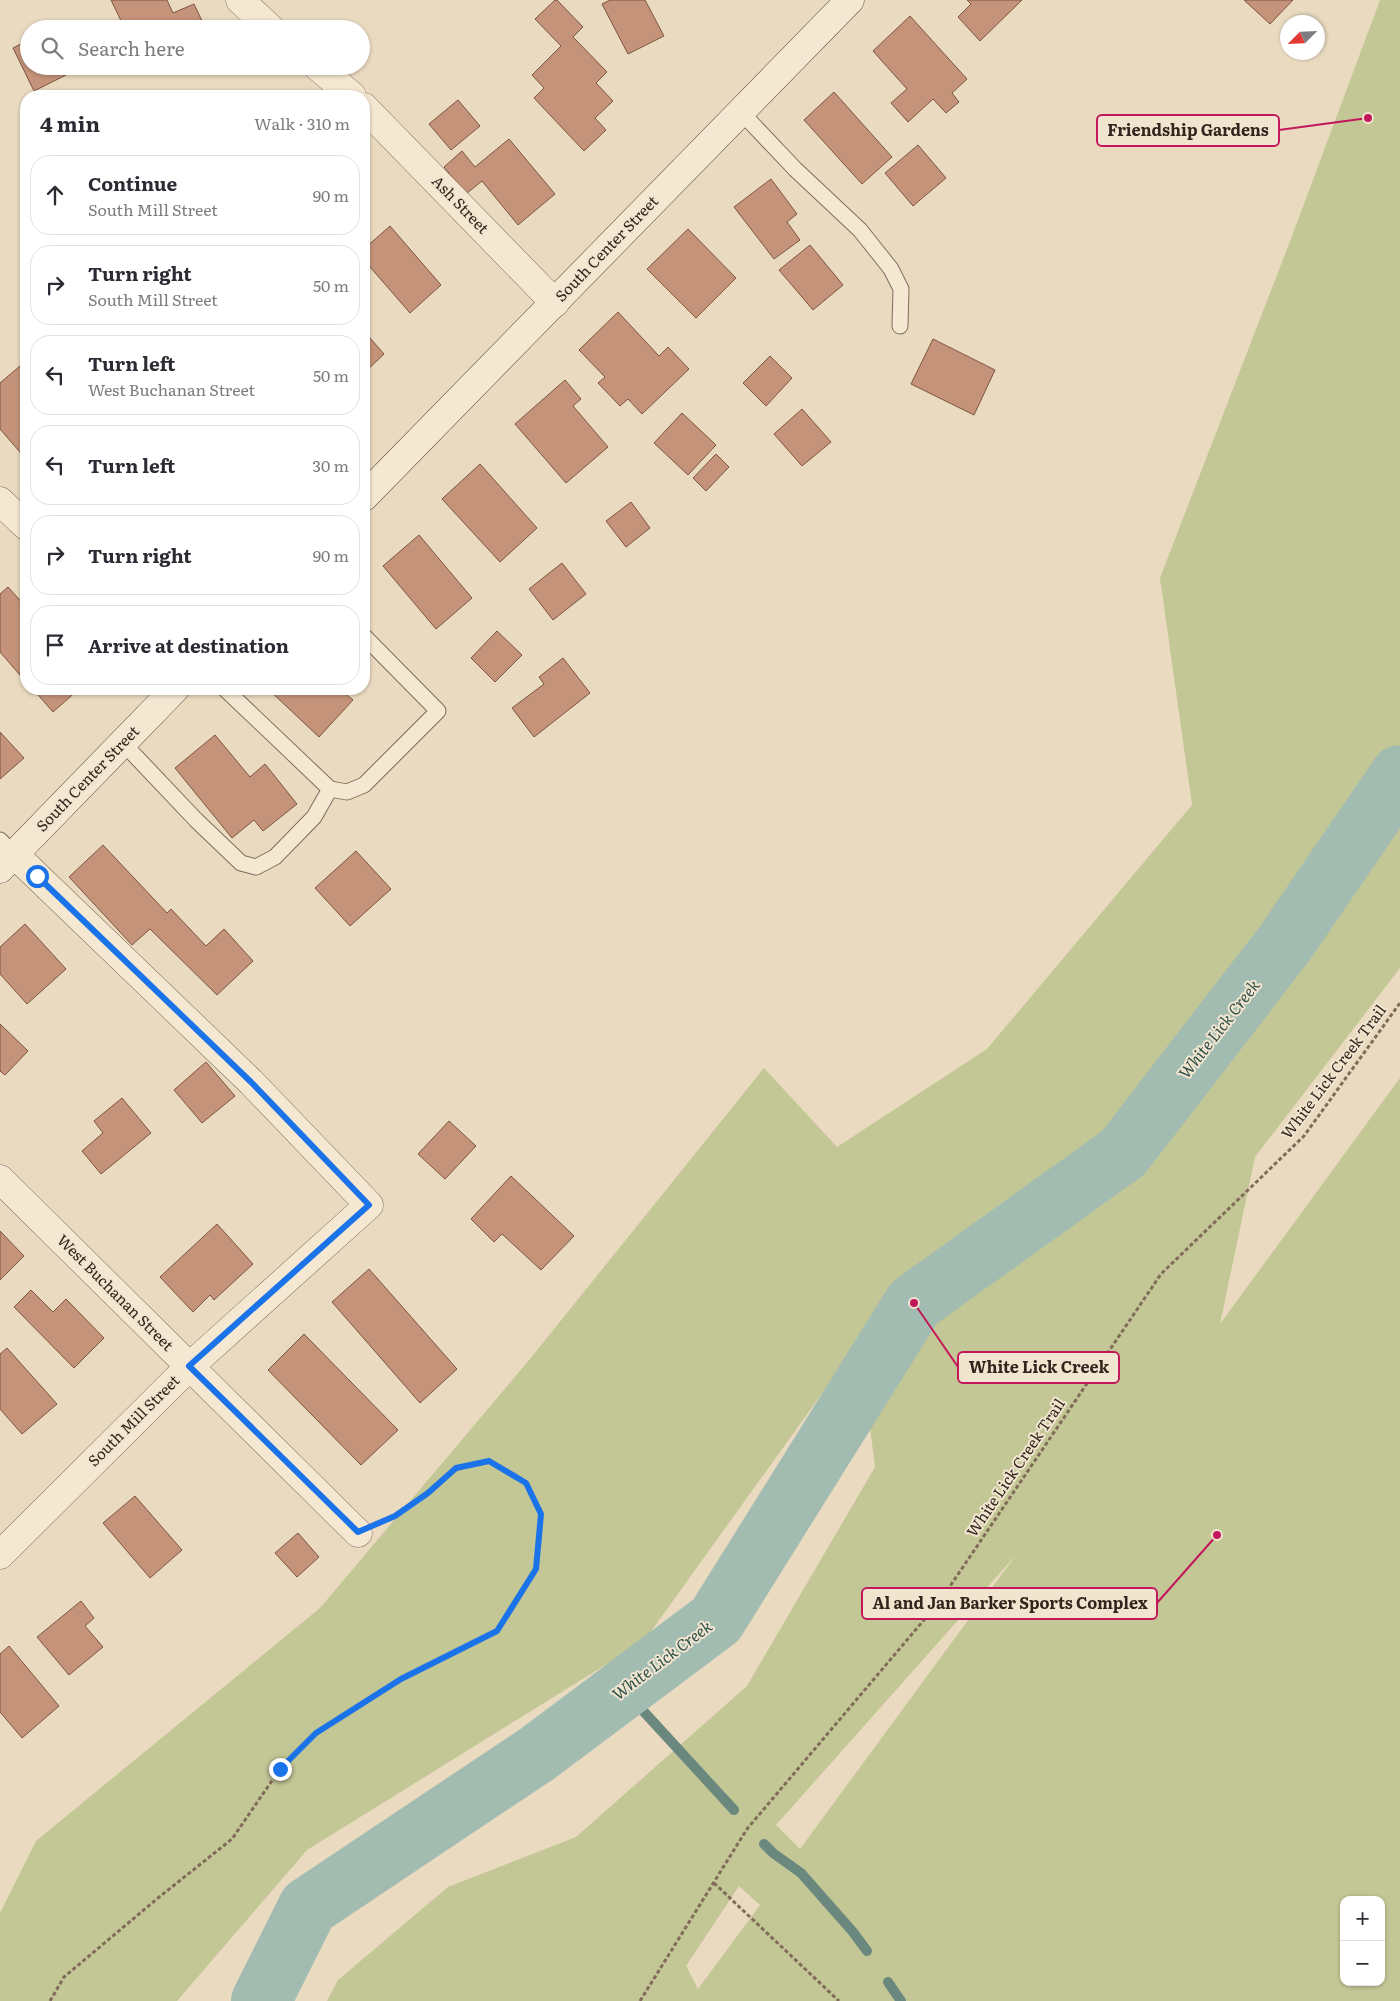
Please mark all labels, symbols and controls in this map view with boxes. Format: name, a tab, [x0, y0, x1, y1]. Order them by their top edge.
north arrow	[1280, 15, 1325, 60]
search box	[20, 20, 370, 75]
icon: search	[38, 34, 66, 62]
text: Search here	[78, 34, 185, 62]
text: 4 min	[40, 107, 100, 138]
text: Walk · 310 m	[254, 111, 350, 135]
callout: Friendship Gardens	[1097, 115, 1279, 146]
text: Friendship Gardens	[1107, 117, 1269, 141]
text: Continue	[88, 169, 177, 197]
street label: Ash Street	[427, 169, 495, 238]
icon: ahead	[41, 181, 69, 209]
text: 90 m	[313, 183, 349, 207]
street label: South Center Street	[549, 190, 663, 306]
text: South Mill Street	[88, 197, 218, 221]
text: Turn right	[88, 259, 192, 287]
icon: right	[41, 271, 69, 299]
text: 50 m	[313, 273, 349, 297]
text: South Mill Street	[88, 287, 218, 311]
text: Turn left	[88, 349, 175, 377]
icon: left	[41, 361, 69, 389]
text: 50 m	[313, 363, 349, 387]
text: West Buchanan Street	[88, 377, 255, 401]
icon: left	[41, 451, 69, 479]
text: Turn left	[88, 451, 175, 479]
text: 30 m	[312, 453, 349, 477]
icon: right	[41, 541, 69, 569]
text: Turn right	[88, 541, 192, 569]
text: 90 m	[313, 543, 349, 567]
icon: arrive	[41, 631, 69, 659]
text: Arrive at destination	[88, 631, 289, 659]
street label: South Center Street	[30, 720, 144, 836]
route start	[26, 865, 49, 888]
water label: White Lick Creek	[1172, 974, 1265, 1083]
street label: White Lick Creek Trail	[1275, 999, 1391, 1143]
street label: West Buchanan Street	[53, 1228, 180, 1355]
callout: White Lick Creek	[958, 1352, 1119, 1383]
text: White Lick Creek	[969, 1354, 1110, 1378]
street label: South Mill Street	[82, 1369, 184, 1471]
street label: White Lick Creek Trail	[960, 1393, 1070, 1541]
callout: Al and Jan Barker Sports Complex	[862, 1588, 1157, 1619]
text: Al and Jan Barker Sports Complex	[872, 1590, 1148, 1614]
water label: White Lick Creek	[606, 1613, 717, 1705]
route end	[269, 1758, 292, 1781]
map controls	[1340, 1896, 1385, 1986]
button: +	[1340, 1896, 1385, 1941]
button: −	[1340, 1941, 1385, 1986]

